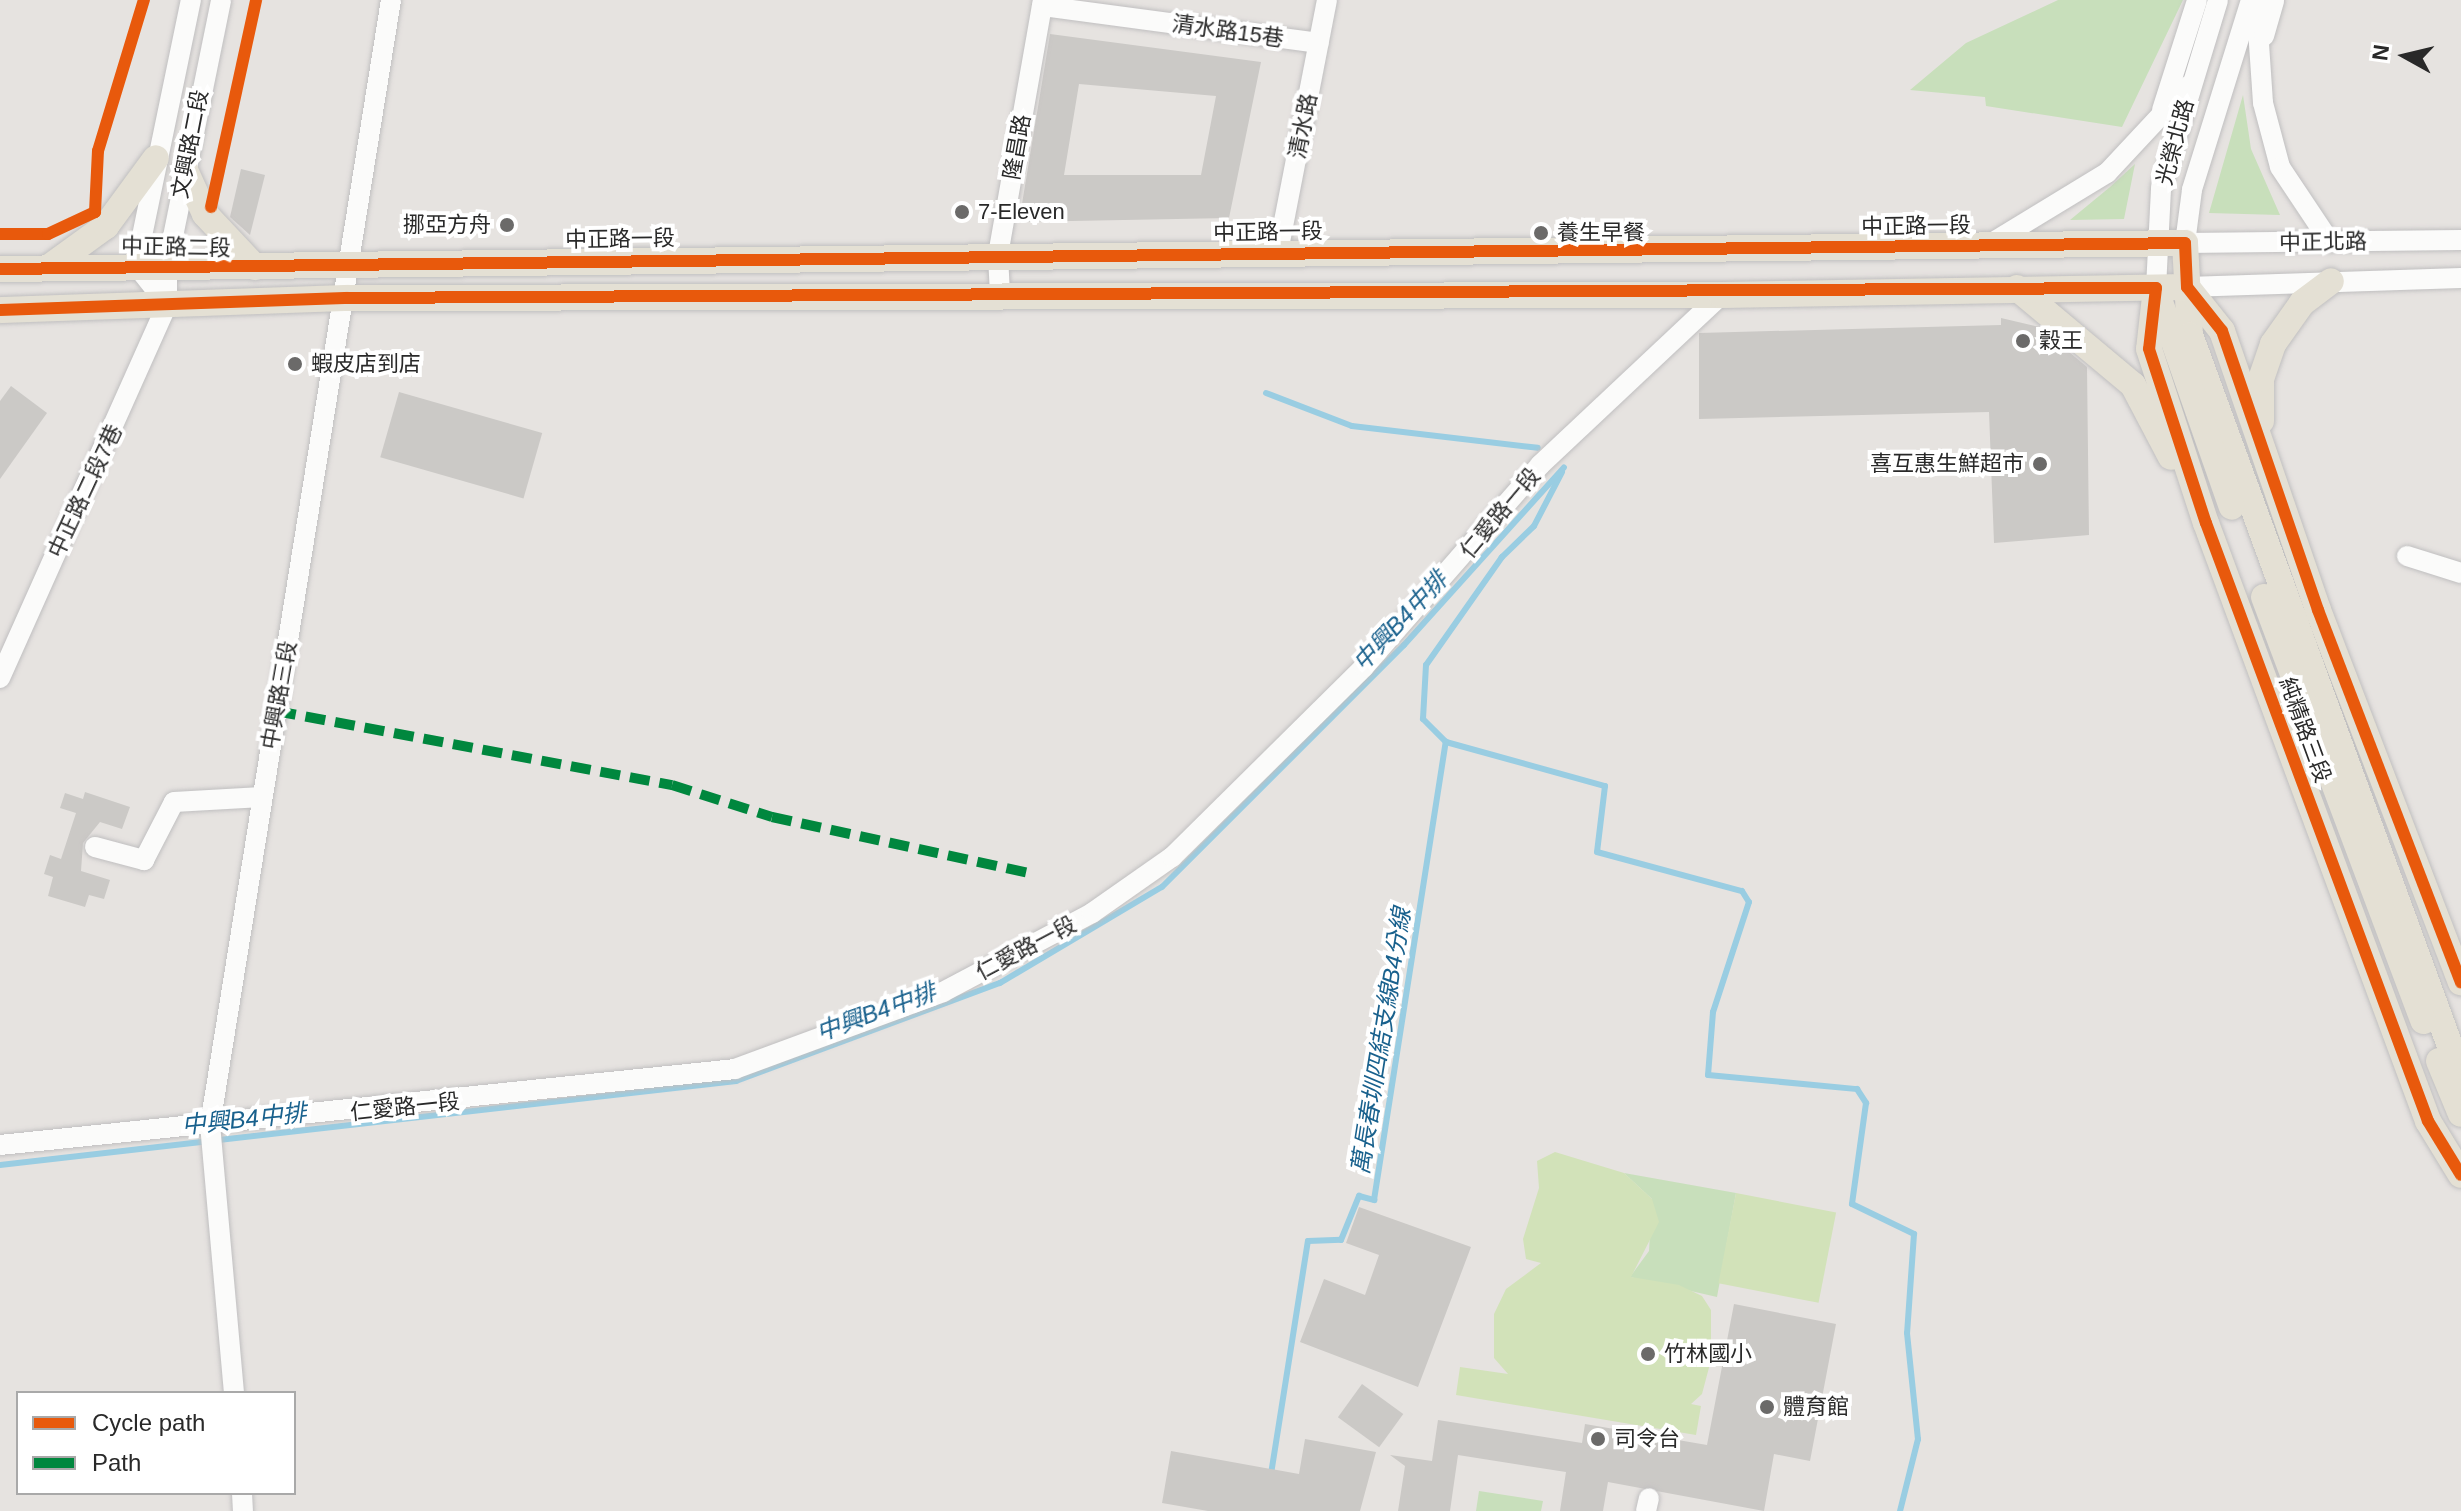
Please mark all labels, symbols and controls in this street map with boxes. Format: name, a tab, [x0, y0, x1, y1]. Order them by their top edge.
street label: 清水路15巷	[1170, 10, 1286, 52]
north arrow	[2365, 16, 2445, 96]
text: N	[2367, 43, 2394, 62]
street label: 文興路二段	[167, 87, 213, 201]
street label: 清水路	[1284, 91, 1322, 161]
street label: 光榮北路	[2151, 96, 2199, 188]
street label: 隆昌路	[998, 112, 1036, 182]
place label: 7-Eleven	[978, 199, 1065, 225]
marker: 7-Eleven	[953, 203, 971, 221]
place label: 挪亞方舟	[403, 212, 491, 238]
street label: 中正路一段	[1861, 212, 1971, 240]
marker: 挪亞方舟	[498, 216, 516, 234]
street label: 中正路一段	[1213, 218, 1323, 246]
place label: 養生早餐	[1557, 220, 1645, 246]
marker: 養生早餐	[1532, 224, 1550, 242]
street label: 中正路一段	[565, 225, 675, 253]
street label: 中正北路	[2279, 228, 2367, 256]
street label: 中正路二段	[121, 233, 231, 261]
place label: 穀王	[2039, 328, 2083, 354]
marker: 穀王	[2014, 332, 2032, 350]
place label: 蝦皮店到店	[311, 351, 421, 377]
marker: 蝦皮店到店	[286, 355, 304, 373]
street label: 中正路二段7巷	[43, 420, 127, 562]
place label: 喜互惠生鮮超市	[1870, 451, 2024, 477]
marker: 喜互惠生鮮超市	[2031, 455, 2049, 473]
street label: 仁愛路一段	[1455, 462, 1545, 564]
water label: 中興B4中排	[1347, 565, 1453, 677]
street label: 中興路三段	[256, 639, 302, 751]
street label: 純精路三段	[2274, 674, 2336, 786]
water label: 萬長春圳四結支線B4分線	[1346, 906, 1416, 1176]
street label: 仁愛路一段	[971, 911, 1081, 985]
water label: 中興B4中排	[812, 977, 940, 1047]
street label: 仁愛路一段	[349, 1088, 461, 1126]
water label: 中興B4中排	[180, 1098, 308, 1140]
place label: 竹林國小	[1664, 1341, 1752, 1367]
marker: 竹林國小	[1639, 1345, 1657, 1363]
legend	[16, 1391, 296, 1495]
place label: 體育館	[1783, 1394, 1849, 1420]
marker: 體育館	[1758, 1398, 1776, 1416]
text: Cycle path	[92, 1409, 205, 1436]
place label: 司令台	[1614, 1426, 1680, 1452]
marker: 司令台	[1589, 1430, 1607, 1448]
text: Path	[92, 1449, 141, 1476]

